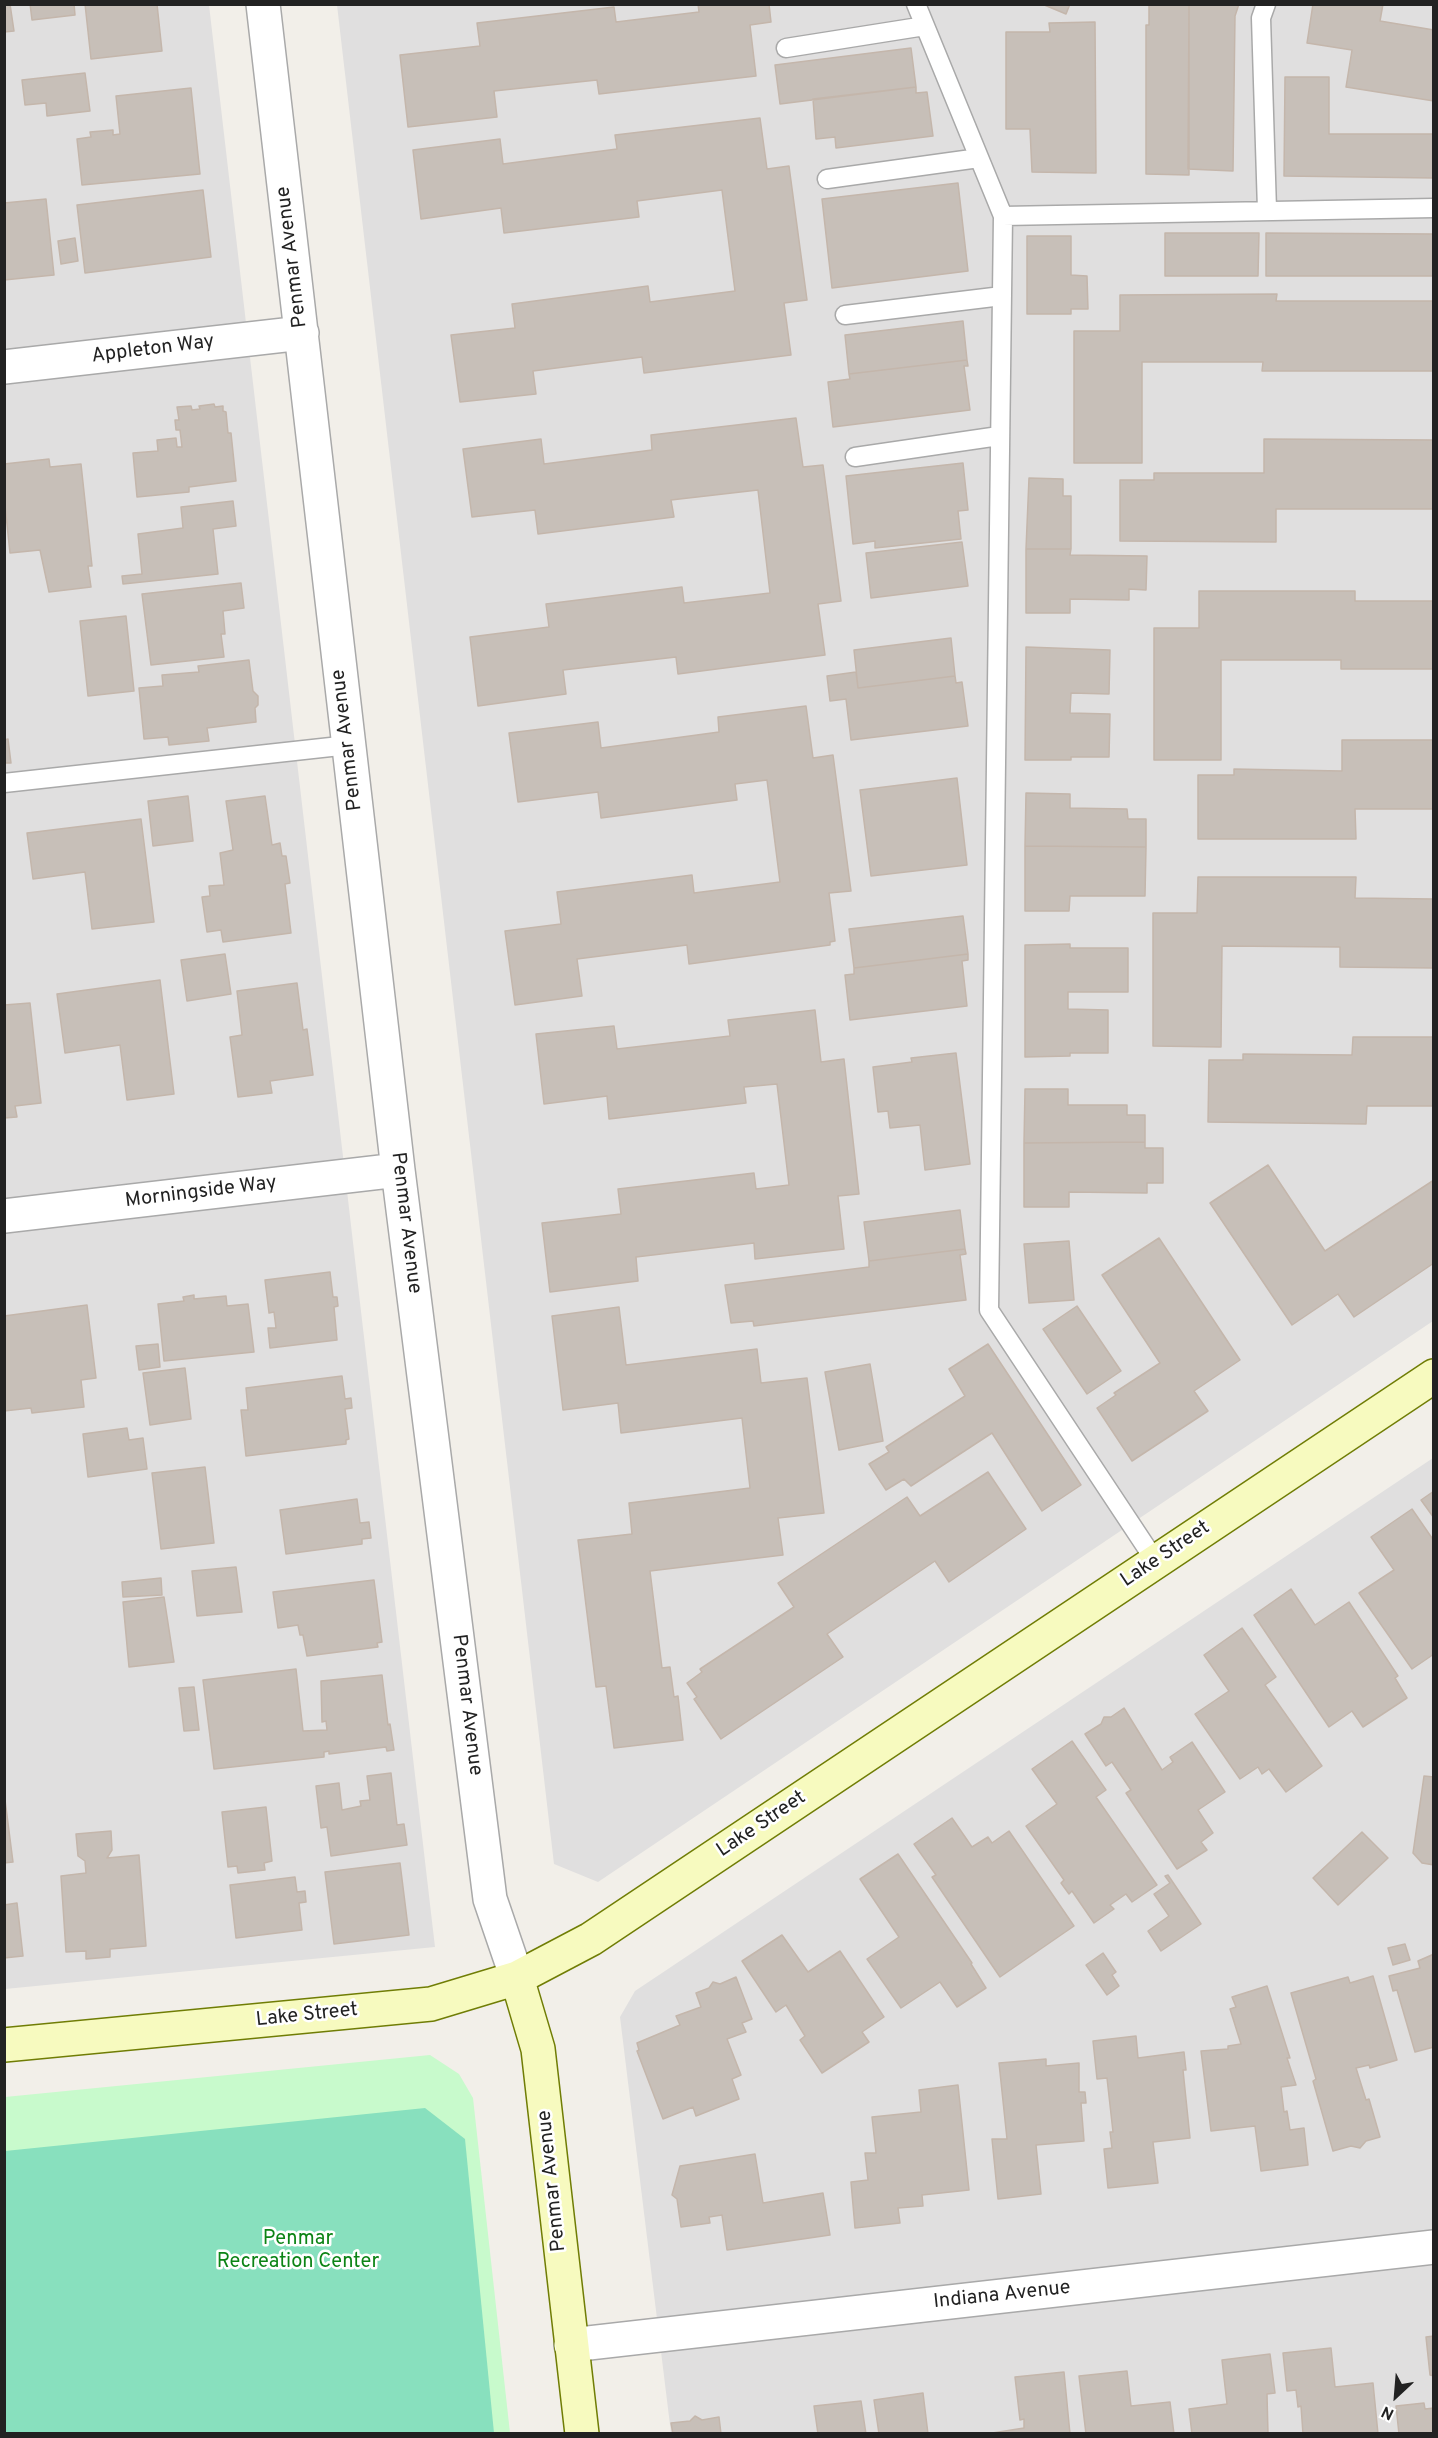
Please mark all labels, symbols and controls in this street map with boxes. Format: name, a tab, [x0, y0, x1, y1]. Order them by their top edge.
street label: Penmar Avenue	[272, 185, 314, 329]
street label: Appleton Way	[90, 331, 216, 369]
street label: Penmar Avenue	[327, 668, 369, 812]
street label: Penmar Avenue	[384, 1151, 426, 1295]
street label: Morningside Way	[124, 1172, 278, 1214]
street label: Lake Street	[1117, 1516, 1215, 1594]
street label: Penmar Avenue	[445, 1633, 487, 1777]
street label: Lake Street	[713, 1786, 811, 1864]
street label: Lake Street	[255, 1999, 359, 2033]
street label: Penmar Avenue	[534, 2109, 572, 2253]
park label: Penmar Recreation Center	[217, 2228, 379, 2275]
street label: Indiana Avenue	[932, 2277, 1072, 2315]
north arrow	[1366, 2366, 1426, 2426]
text: N	[1379, 2401, 1398, 2424]

